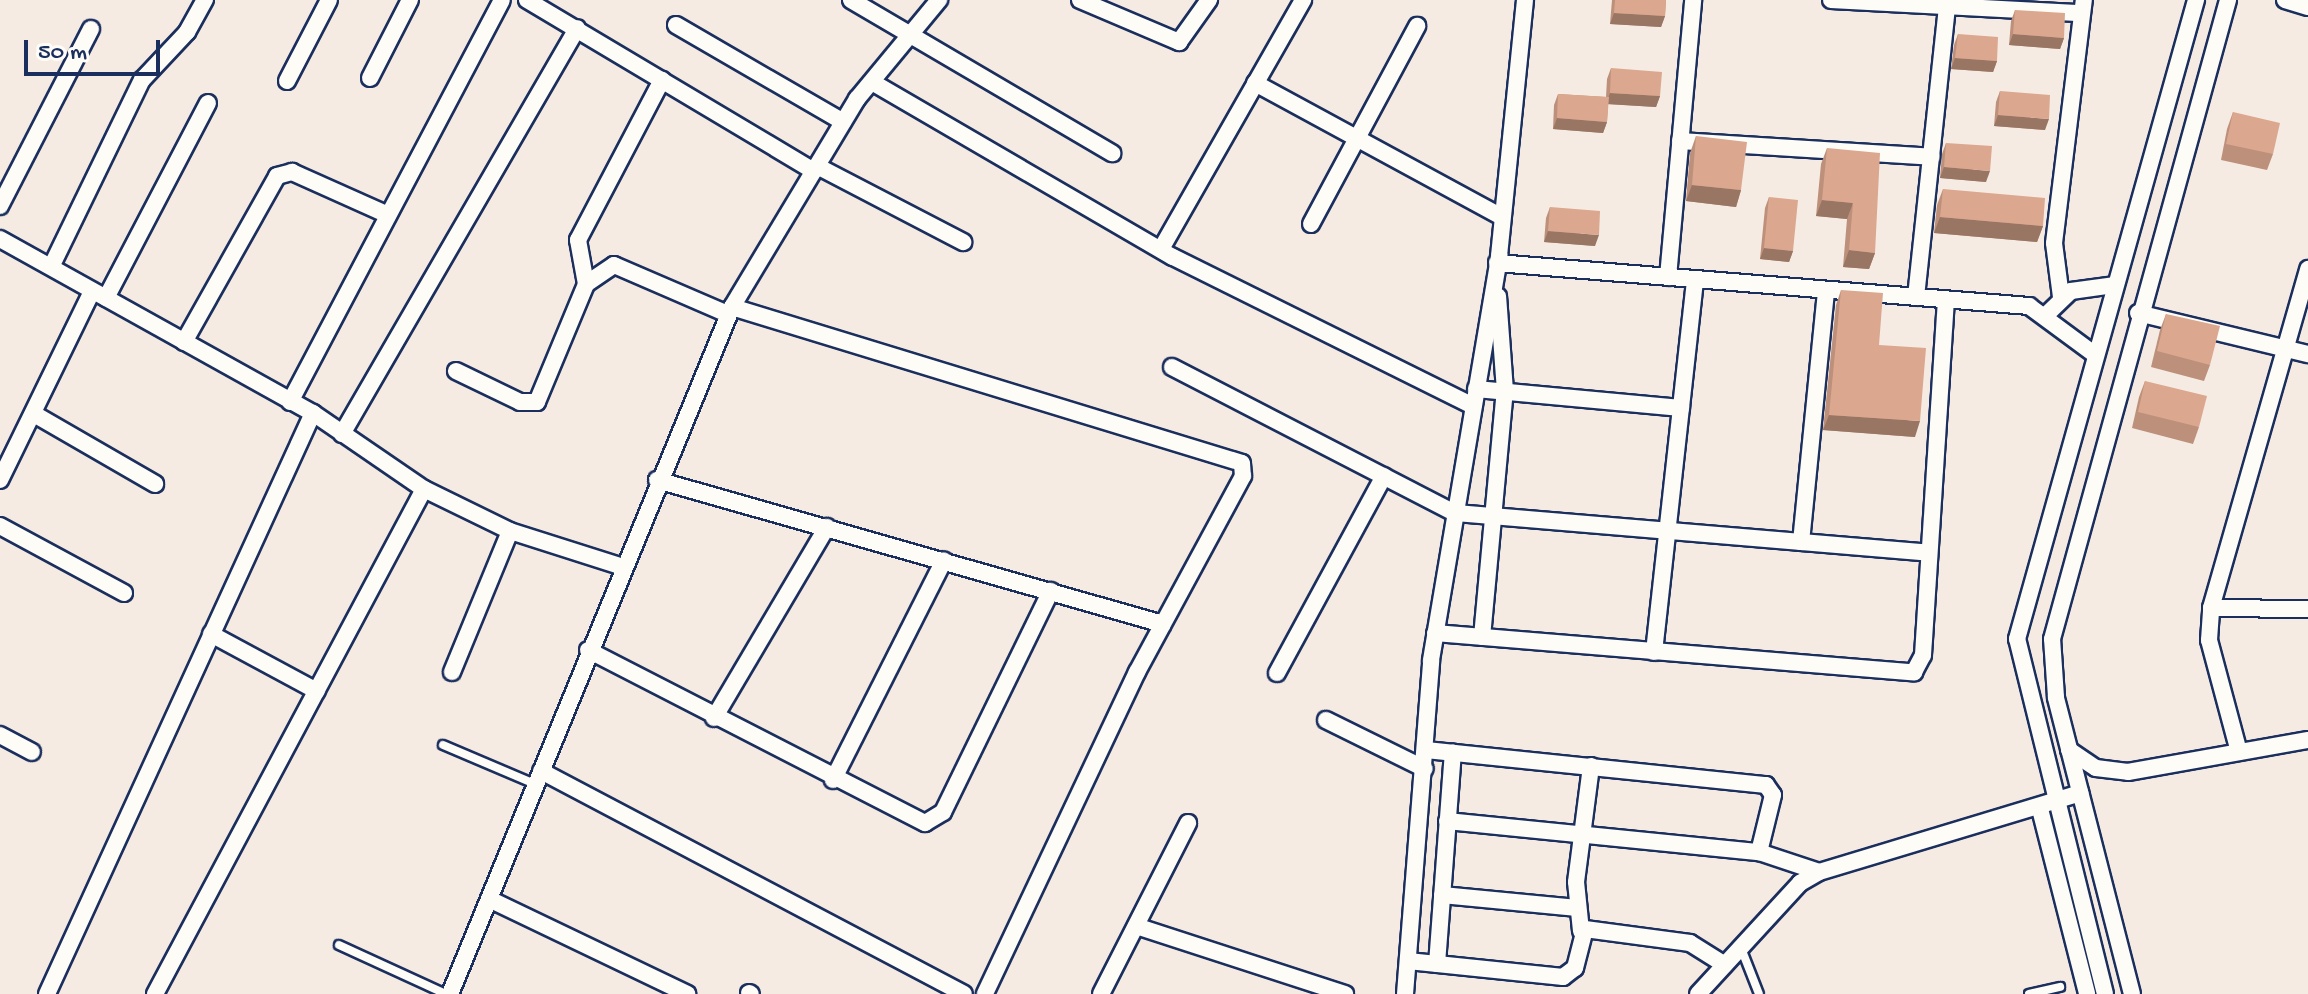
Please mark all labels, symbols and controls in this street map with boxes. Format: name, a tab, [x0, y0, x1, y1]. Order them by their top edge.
scale bar	[28, 24, 164, 74]
text: 50 m	[38, 39, 87, 68]

